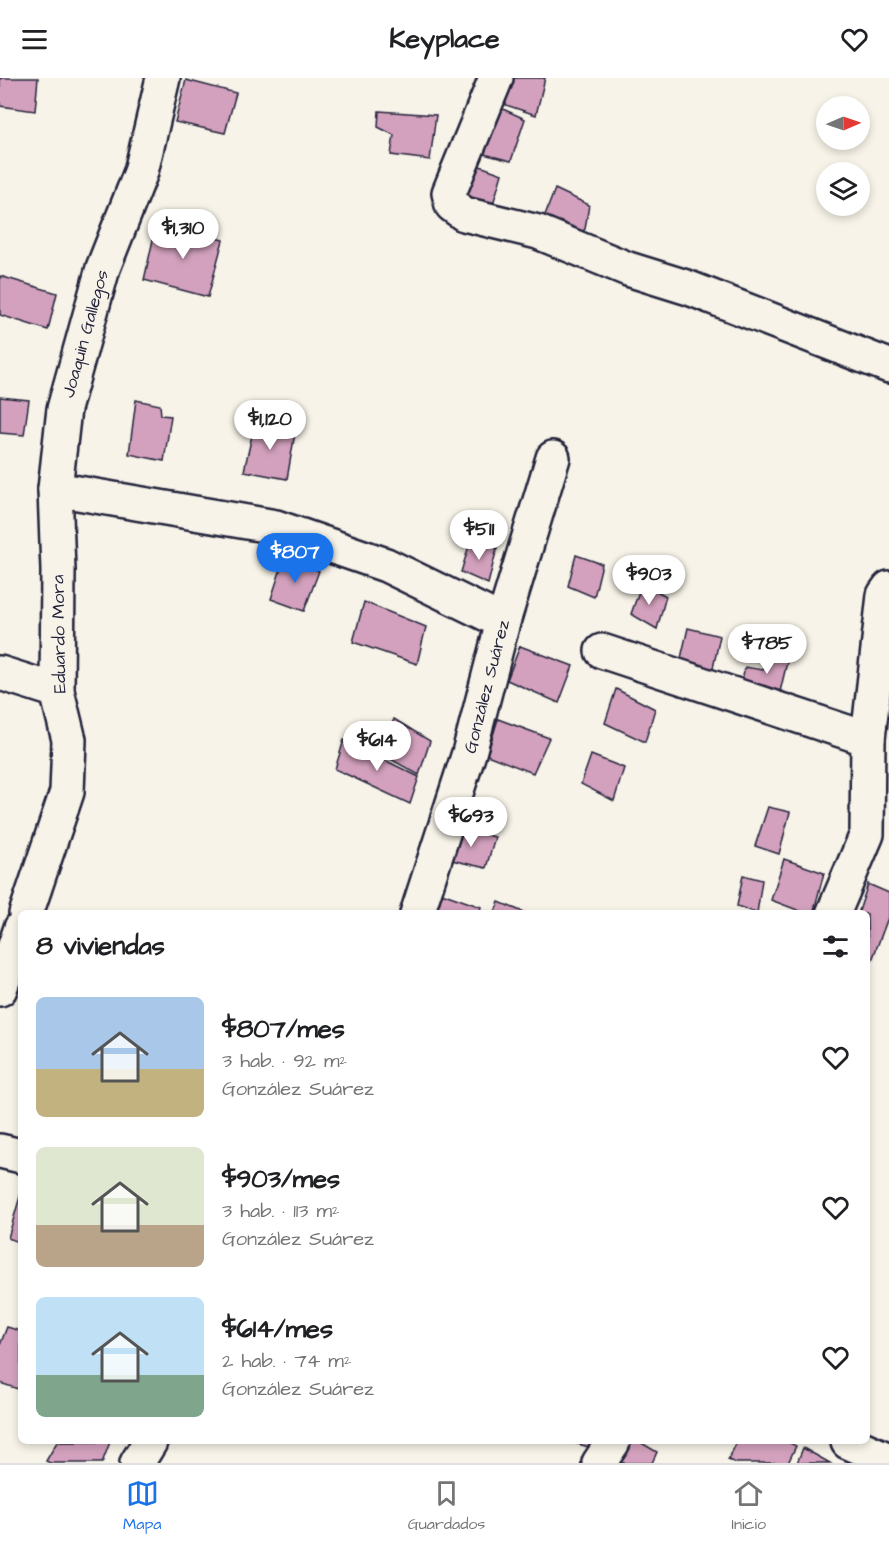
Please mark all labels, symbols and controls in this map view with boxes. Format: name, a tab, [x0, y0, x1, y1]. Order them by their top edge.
text: Keyplace	[389, 20, 500, 58]
icon: menu	[18, 23, 51, 56]
icon: heart	[838, 23, 871, 56]
north arrow	[816, 96, 870, 150]
map controls	[816, 96, 870, 216]
button: layers	[816, 162, 870, 216]
pin: $1,310	[134, 209, 232, 260]
text: $1,310	[162, 214, 204, 242]
street label: Joaquin Gallegos	[55, 267, 114, 400]
pin: $1,120	[221, 400, 319, 451]
text: $1,120	[248, 405, 292, 433]
pin: $511	[443, 510, 515, 561]
text: $511	[464, 515, 494, 543]
pin: $807	[259, 533, 331, 584]
text: $807	[270, 538, 320, 566]
pin: $903	[613, 555, 685, 606]
text: $903	[626, 560, 672, 588]
street label: Eduardo Mora	[45, 574, 73, 694]
street label: González Suárez	[457, 617, 516, 756]
pin: $785	[731, 624, 803, 675]
text: $785	[742, 629, 792, 657]
pin: $614	[341, 721, 413, 772]
text: $614	[357, 726, 397, 754]
pin: $693	[435, 797, 507, 848]
text: $693	[448, 802, 494, 830]
text: 8 viviendas	[36, 928, 165, 964]
icon: filters	[819, 930, 852, 963]
text: $807/mes	[222, 1011, 345, 1047]
icon: home	[84, 1021, 156, 1093]
icon: heart	[819, 1041, 852, 1074]
text: 3 hab. · 92 m²	[222, 1047, 347, 1075]
text: González Suárez	[222, 1075, 374, 1103]
text: $903/mes	[222, 1161, 340, 1197]
icon: home	[84, 1171, 156, 1243]
icon: heart	[819, 1191, 852, 1224]
text: 3 hab. · 113 m²	[222, 1197, 340, 1225]
text: González Suárez	[222, 1225, 374, 1253]
text: $614/mes	[222, 1311, 333, 1347]
icon: home	[84, 1321, 156, 1393]
icon: heart	[819, 1341, 852, 1374]
text: 2 hab. · 74 m²	[222, 1347, 351, 1375]
text: González Suárez	[222, 1375, 374, 1403]
tab: Mapa	[123, 1477, 161, 1535]
tab: Guardados	[408, 1477, 485, 1535]
tab: Inicio	[732, 1477, 766, 1535]

